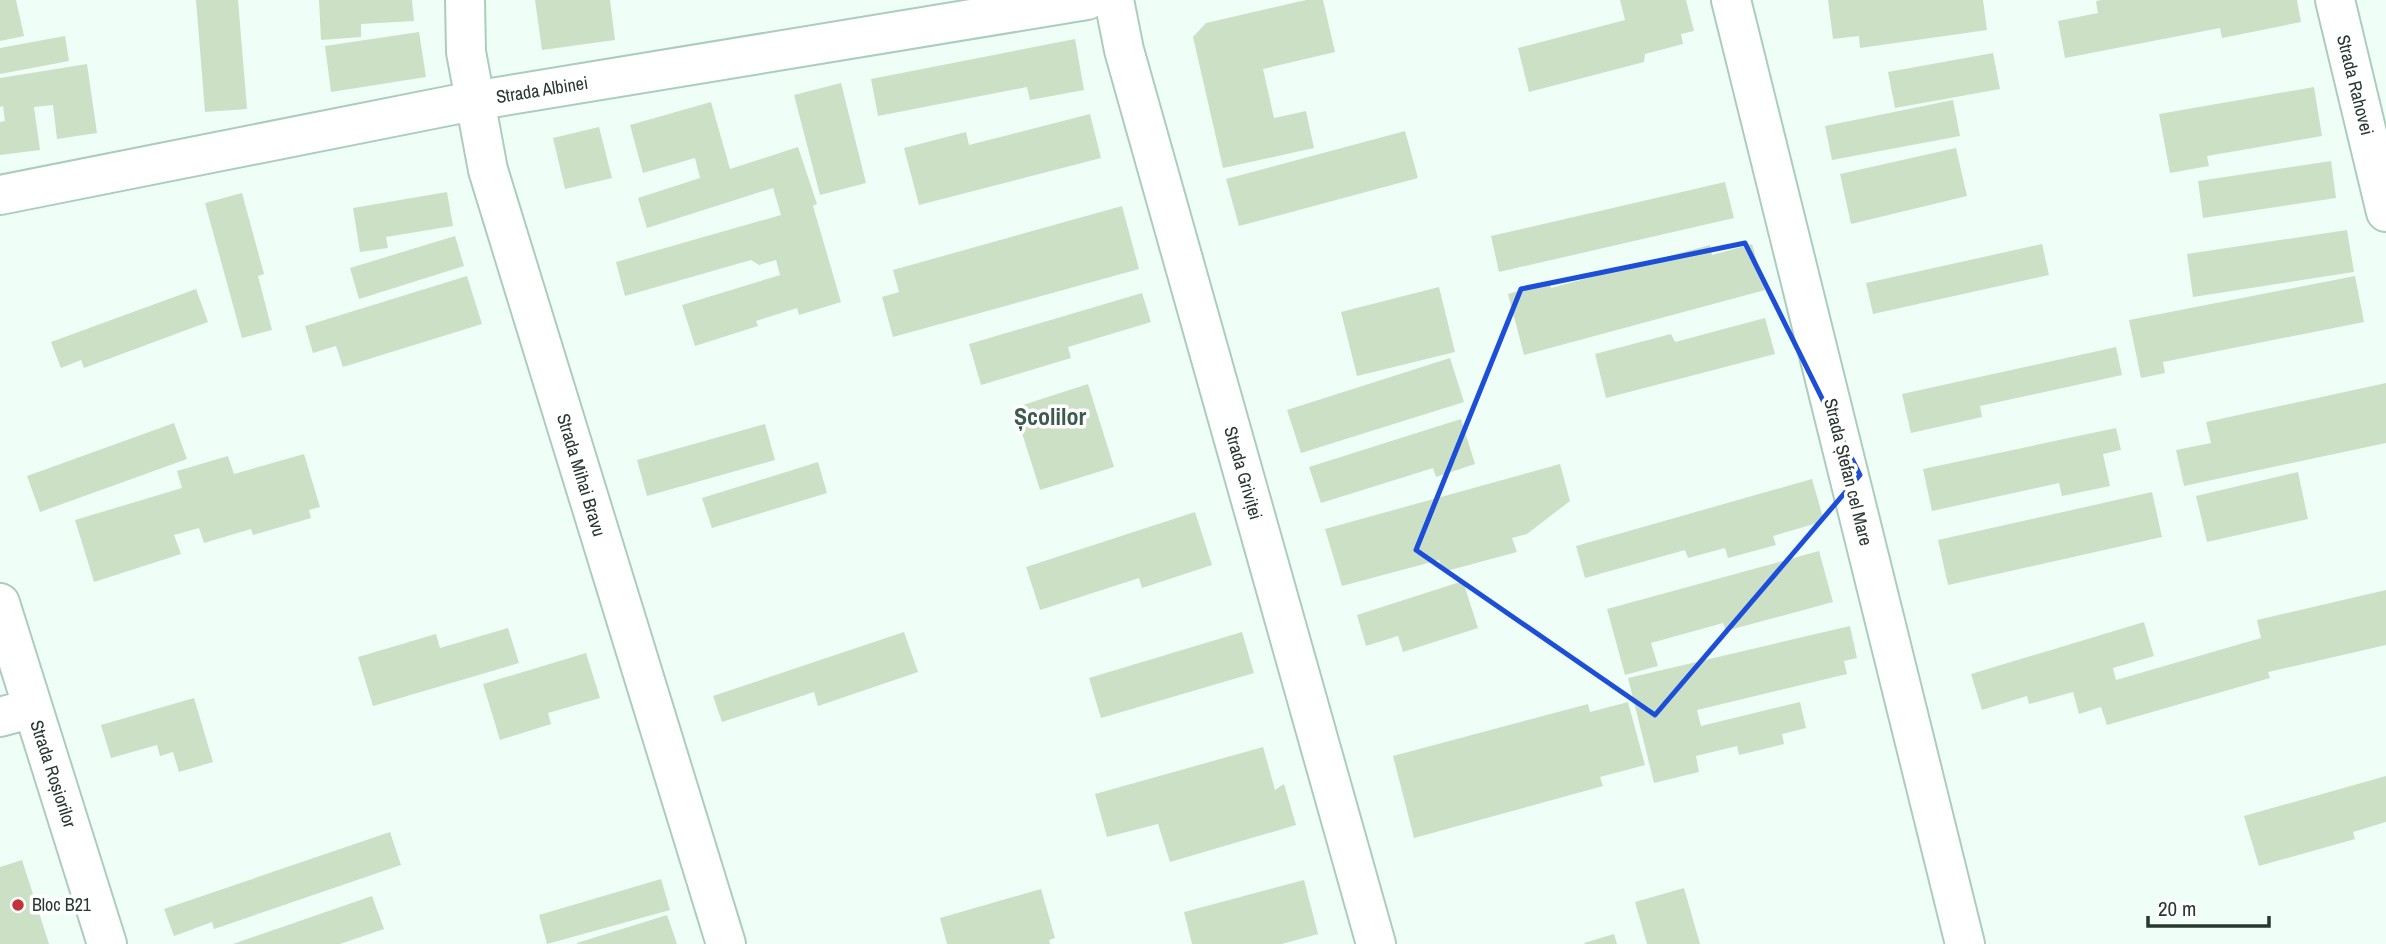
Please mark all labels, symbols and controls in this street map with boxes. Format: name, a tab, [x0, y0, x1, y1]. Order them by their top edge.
street label: Strada Rahovei	[2331, 32, 2380, 138]
street label: Strada Albinei	[494, 70, 590, 109]
street label: Strada Ștefan cel Mare	[1818, 396, 1879, 548]
district label: Școlilor	[1014, 400, 1086, 432]
street label: Strada Mihai Bravu	[551, 410, 612, 539]
street label: Strada Griviței	[1218, 423, 1269, 522]
street label: Strada Roșiorilor	[24, 717, 83, 831]
scale bar	[2148, 884, 2269, 928]
place label: Bloc B21	[32, 892, 92, 917]
text: 20 m	[2158, 894, 2196, 923]
marker: Bloc B21	[10, 897, 26, 913]

